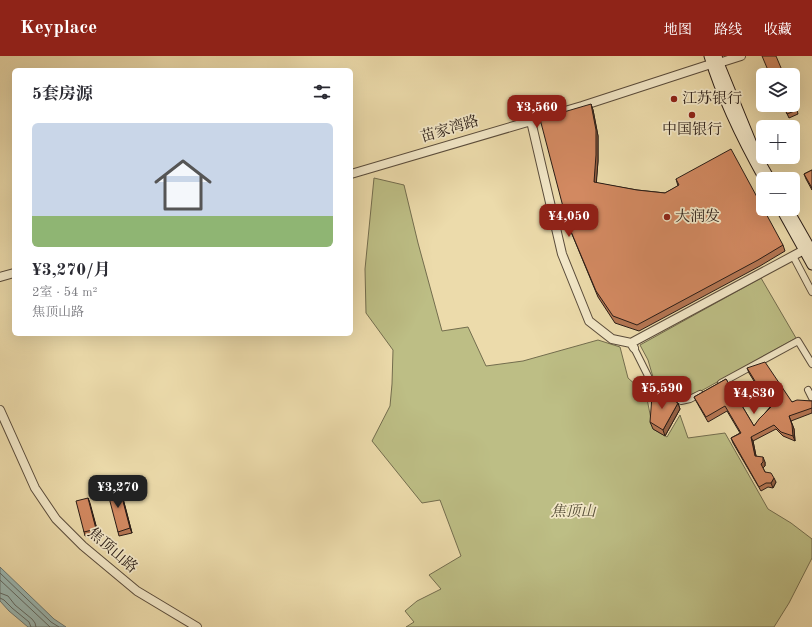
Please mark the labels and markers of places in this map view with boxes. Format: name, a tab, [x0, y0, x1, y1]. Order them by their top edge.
place label: 江苏银行	[682, 90, 742, 107]
marker: 江苏银行	[669, 94, 679, 104]
pin: ¥3,560	[504, 95, 570, 129]
marker: 中国银行	[687, 110, 697, 120]
place label: 中国银行	[662, 121, 722, 138]
pin: ¥4,050	[536, 204, 602, 238]
place label: 大润发	[675, 208, 720, 225]
marker: 大润发	[662, 212, 672, 222]
pin: ¥5,590	[629, 376, 695, 410]
pin: ¥4,830	[721, 381, 787, 415]
pin: ¥3,270	[85, 475, 151, 509]

